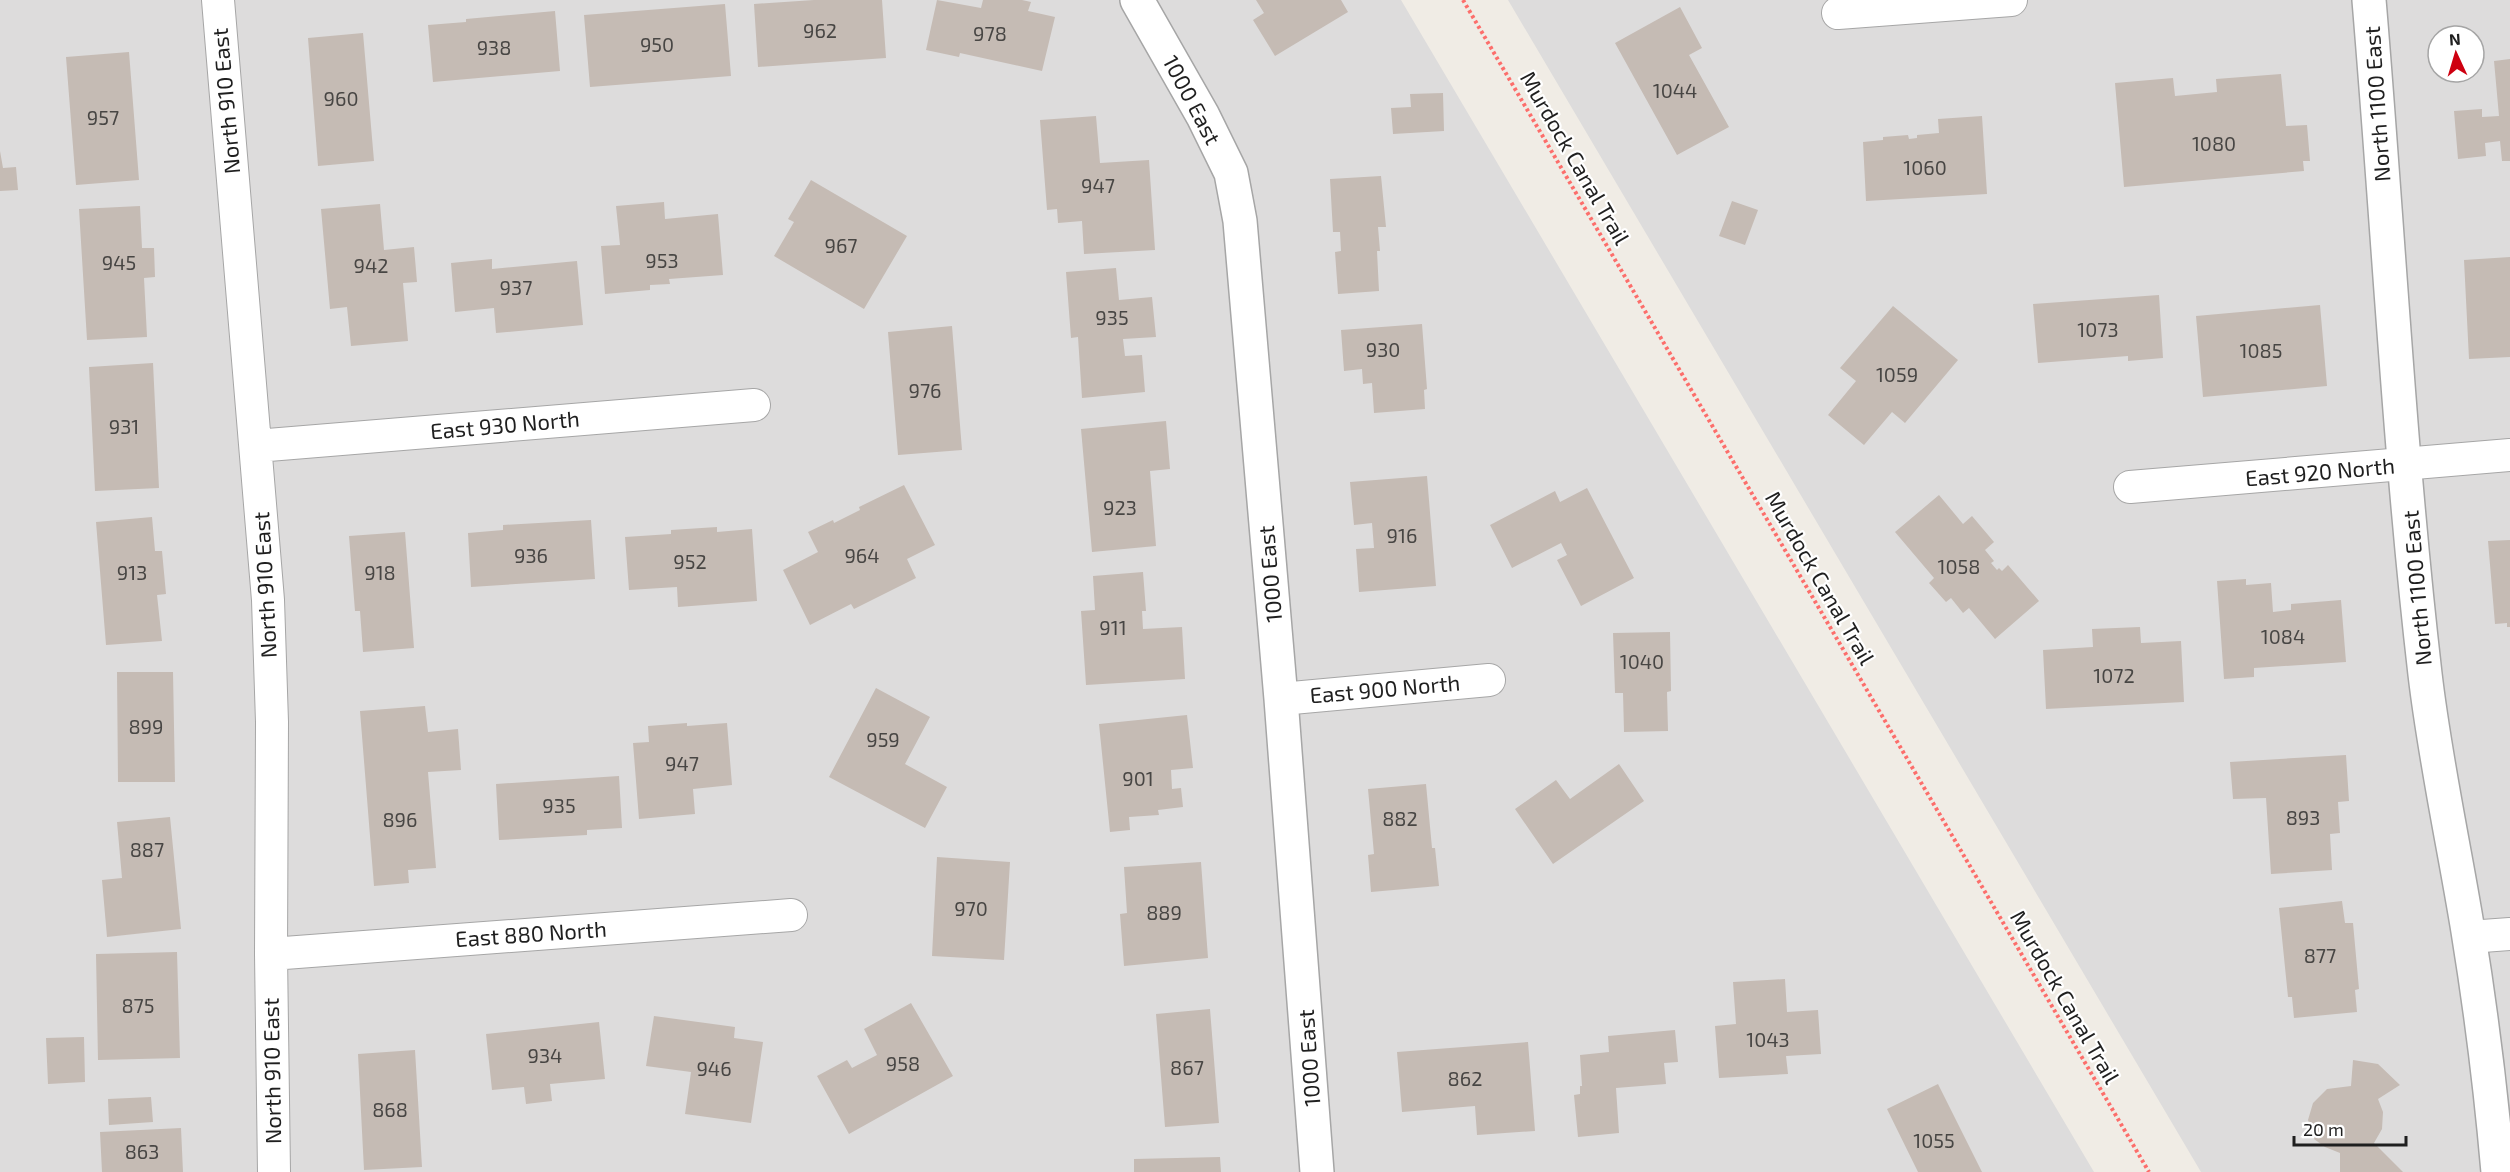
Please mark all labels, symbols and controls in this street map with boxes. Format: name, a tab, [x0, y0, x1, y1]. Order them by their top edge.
house number: 962	[803, 18, 837, 42]
house number: 978	[973, 21, 1007, 45]
north arrow	[2426, 24, 2486, 84]
street label: North 1100 East	[2358, 25, 2394, 183]
street label: North 910 East	[206, 27, 244, 175]
text: N	[2448, 29, 2461, 48]
house number: 950	[640, 32, 674, 56]
house number: 938	[477, 35, 511, 59]
street label: 1000 East	[1159, 50, 1227, 149]
street label: Murdock Canal Trail	[1516, 66, 1636, 249]
house number: 1044	[1653, 78, 1697, 102]
house number: 960	[324, 86, 358, 110]
house number: 957	[87, 105, 119, 129]
house number: 1080	[2192, 131, 2236, 155]
house number: 1060	[1903, 155, 1947, 179]
house number: 947	[1081, 173, 1115, 197]
house number: 967	[824, 233, 858, 257]
house number: 953	[645, 248, 679, 272]
house number: 945	[102, 250, 136, 274]
house number: 942	[354, 253, 388, 277]
house number: 937	[500, 275, 532, 299]
house number: 935	[1095, 305, 1129, 329]
house number: 1073	[2077, 317, 2119, 341]
house number: 930	[1366, 337, 1400, 361]
house number: 1085	[2240, 338, 2282, 362]
house number: 1059	[1876, 362, 1918, 386]
house number: 976	[908, 378, 942, 402]
street label: East 930 North	[429, 405, 581, 443]
house number: 931	[109, 414, 139, 438]
street label: East 920 North	[2244, 452, 2396, 490]
street label: Murdock Canal Trail	[1761, 486, 1881, 669]
house number: 923	[1103, 495, 1137, 519]
street label: North 1100 East	[2396, 509, 2436, 667]
street label: North 910 East	[247, 511, 281, 659]
house number: 916	[1387, 523, 1417, 547]
street label: 1000 East	[1252, 524, 1286, 624]
house number: 936	[514, 543, 548, 567]
house number: 964	[844, 543, 880, 567]
house number: 952	[673, 549, 707, 573]
house number: 1058	[1938, 554, 1980, 578]
house number: 913	[117, 560, 147, 584]
house number: 918	[364, 560, 396, 584]
house number: 911	[1099, 615, 1127, 639]
house number: 1084	[2261, 624, 2305, 648]
house number: 1040	[1620, 649, 1664, 673]
house number: 1072	[2093, 663, 2135, 687]
street label: East 900 North	[1309, 668, 1461, 708]
house number: 899	[128, 714, 164, 738]
house number: 959	[866, 727, 900, 751]
house number: 947	[665, 751, 699, 775]
house number: 901	[1122, 766, 1154, 790]
house number: 935	[542, 793, 576, 817]
house number: 893	[2286, 805, 2320, 829]
house number: 882	[1382, 806, 1418, 830]
house number: 896	[382, 807, 418, 831]
house number: 887	[130, 837, 164, 861]
house number: 970	[954, 896, 988, 920]
house number: 889	[1146, 900, 1182, 924]
street label: Murdock Canal Trail	[2006, 905, 2126, 1088]
street label: East 880 North	[454, 915, 608, 951]
house number: 877	[2304, 943, 2336, 967]
house number: 875	[121, 993, 155, 1017]
street label: North 910 East	[257, 998, 285, 1144]
street label: 1000 East	[1292, 1009, 1324, 1108]
house number: 1043	[1746, 1027, 1790, 1051]
house number: 934	[528, 1043, 562, 1067]
house number: 958	[886, 1051, 920, 1075]
house number: 867	[1170, 1055, 1204, 1079]
house number: 946	[696, 1056, 732, 1080]
house number: 862	[1448, 1066, 1482, 1090]
house number: 868	[372, 1097, 408, 1121]
scale bar	[2294, 1109, 2406, 1147]
text: 20 m	[2303, 1118, 2344, 1140]
house number: 1055	[1913, 1128, 1955, 1152]
house number: 863	[125, 1139, 159, 1163]

